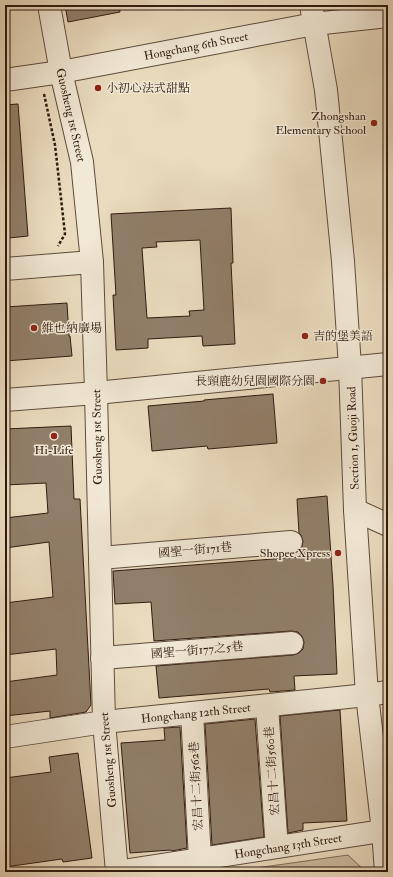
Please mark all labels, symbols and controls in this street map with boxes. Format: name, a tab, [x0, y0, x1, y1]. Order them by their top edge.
street label: Hongchang 6th Street	[143, 29, 250, 64]
street label: Guosheng 1st Street	[52, 67, 89, 164]
place label: 小初心法式甜點	[106, 81, 190, 96]
marker: 小初心法式甜點	[93, 83, 103, 93]
place label: Zhongshan Elementary School	[275, 109, 366, 138]
marker: Zhongshan Elementary School	[369, 118, 379, 128]
place label: 維也納廣場	[42, 321, 102, 336]
marker: 維也納廣場	[29, 323, 39, 333]
place label: 吉的堡美語	[313, 329, 373, 344]
marker: 吉的堡美語	[300, 331, 310, 341]
place label: 長頸鹿幼兒園國際分園	[195, 374, 315, 389]
marker: 長頸鹿幼兒園國際分園	[318, 376, 328, 386]
street label: Section 1, Guoji Road	[344, 386, 363, 490]
street label: Guosheng 1st Street	[89, 389, 106, 485]
marker: Hi-Life	[49, 431, 59, 441]
place label: Hi-Life	[35, 443, 73, 458]
street label: 國聖一街171巷	[157, 540, 233, 561]
place label: Shopee Xpress	[260, 546, 330, 561]
marker: Shopee Xpress	[333, 548, 343, 558]
street label: 國聖一街177之5巷	[150, 639, 244, 662]
street label: Hongchang 12th Street	[140, 700, 252, 727]
street label: Guosheng 1st Street	[97, 711, 120, 808]
street label: 宏昌十二街560巷	[262, 726, 283, 816]
street label: 宏昌十二街562巷	[187, 741, 206, 831]
street label: Hongchang 13th Street	[233, 831, 343, 862]

